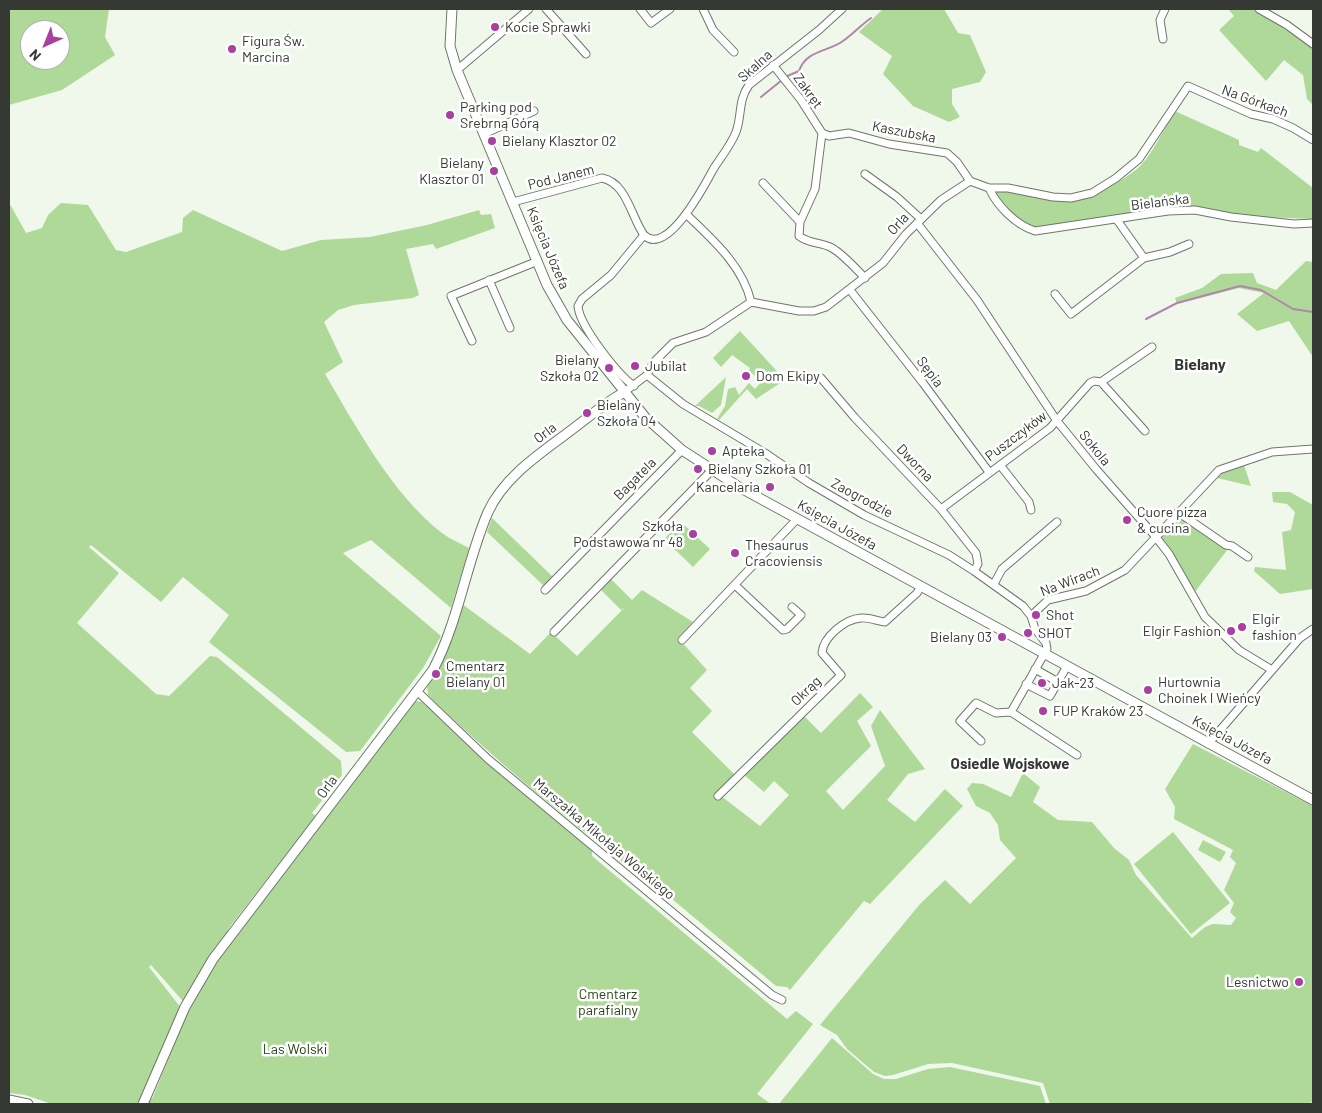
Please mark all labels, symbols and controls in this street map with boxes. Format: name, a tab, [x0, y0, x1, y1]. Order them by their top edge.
place label: Kocie Sprawki	[505, 19, 591, 35]
north arrow	[20, 20, 70, 70]
marker: Kocie Sprawki	[489, 21, 501, 33]
place label: Figura Św. Marcina	[242, 33, 305, 65]
marker: Figura Św. Marcina	[226, 43, 238, 55]
text: N	[26, 46, 44, 65]
street label: Skalna	[734, 46, 776, 86]
street label: Zakręt	[790, 70, 826, 112]
street label: Na Górkach	[1219, 81, 1291, 121]
place label: Parking pod Srebrną Górą	[460, 99, 539, 132]
marker: Parking pod Srebrną Górą	[444, 109, 456, 121]
street label: Kaszubska	[871, 118, 937, 146]
place label: Bielany Klasztor 02	[502, 133, 617, 149]
marker: Bielany Klasztor 02	[486, 135, 498, 147]
place label: Bielany Klasztor 01	[419, 155, 484, 188]
street label: Pod Janem	[526, 161, 596, 193]
marker: Bielany Klasztor 01	[488, 165, 500, 177]
street label: Bielańska	[1130, 190, 1190, 214]
street label: Księcia Józefa	[523, 204, 573, 292]
street label: Orla	[884, 209, 912, 239]
place label: Bielany Szkoła 02	[540, 352, 599, 384]
street label: Sępia	[913, 353, 947, 391]
district label: Bielany	[1174, 355, 1226, 375]
place label: Jubilat	[645, 358, 687, 374]
marker: Jubilat	[629, 360, 641, 372]
marker: Bielany Szkoła 02	[603, 362, 615, 374]
place label: Dom Ekipy	[756, 368, 820, 384]
marker: Dom Ekipy	[740, 370, 752, 382]
place label: Bielany Szkoła 04	[597, 397, 656, 430]
marker: Bielany Szkoła 04	[581, 407, 593, 419]
street label: Puszczyków	[982, 407, 1050, 465]
street label: Orla	[530, 419, 560, 447]
street label: Sokola	[1076, 427, 1114, 469]
street label: Dworna	[893, 441, 937, 485]
place label: Apteka	[722, 443, 765, 459]
marker: Apteka	[706, 445, 718, 457]
street label: Bagatela	[610, 454, 660, 504]
place label: Bielany Szkoła 01	[708, 461, 811, 477]
marker: Bielany Szkoła 01	[692, 463, 704, 475]
street label: Zaogrodzie	[828, 475, 896, 521]
place label: Kancelaria	[696, 479, 760, 495]
marker: Kancelaria	[764, 481, 776, 493]
street label: Księcia Józefa	[794, 496, 880, 554]
place label: Cuore pizza & cucina	[1137, 504, 1207, 536]
marker: Cuore pizza & cucina	[1121, 514, 1133, 526]
place label: Szkoła Podstawowa nr 48	[573, 518, 683, 550]
marker: Szkoła Podstawowa nr 48	[687, 528, 699, 540]
place label: Thesaurus Cracoviensis	[745, 537, 823, 570]
marker: Thesaurus Cracoviensis	[729, 547, 741, 559]
street label: Na Wirach	[1038, 562, 1102, 600]
place label: Shot	[1046, 607, 1074, 623]
marker: Shot	[1030, 609, 1042, 621]
place label: Elgir fashion	[1252, 611, 1297, 644]
marker: Elgir fashion	[1236, 621, 1248, 633]
place label: Elgir Fashion	[1143, 623, 1221, 639]
place label: SHOT	[1038, 625, 1072, 641]
marker: Elgir Fashion	[1225, 625, 1237, 637]
marker: SHOT	[1022, 627, 1034, 639]
place label: Bielany 03	[930, 629, 992, 645]
marker: Bielany 03	[996, 631, 1008, 643]
place label: Cmentarz Bielany 01	[446, 658, 505, 690]
marker: Cmentarz Bielany 01	[430, 668, 442, 680]
street label: Okrąg	[787, 673, 825, 709]
place label: Hurtownia Choinek I Wieńcy	[1158, 674, 1261, 706]
place label: Jak-23	[1052, 675, 1094, 691]
marker: Jak-23	[1036, 677, 1048, 689]
marker: Hurtownia Choinek I Wieńcy	[1142, 684, 1154, 696]
place label: FUP Kraków 23	[1053, 703, 1143, 719]
marker: FUP Kraków 23	[1037, 705, 1049, 717]
street label: Księcia Józefa	[1189, 712, 1275, 768]
district label: Osiedle Wojskowe	[951, 755, 1069, 773]
street label: Orla	[313, 772, 341, 802]
street label: Marszałka Mikołaja Wolskiego	[530, 775, 678, 903]
place label: Lesnictwo	[1226, 974, 1289, 990]
marker: Lesnictwo	[1293, 976, 1305, 988]
park label: Cmentarz parafialny	[578, 986, 638, 1019]
park label: Las Wolski	[263, 1041, 327, 1057]

